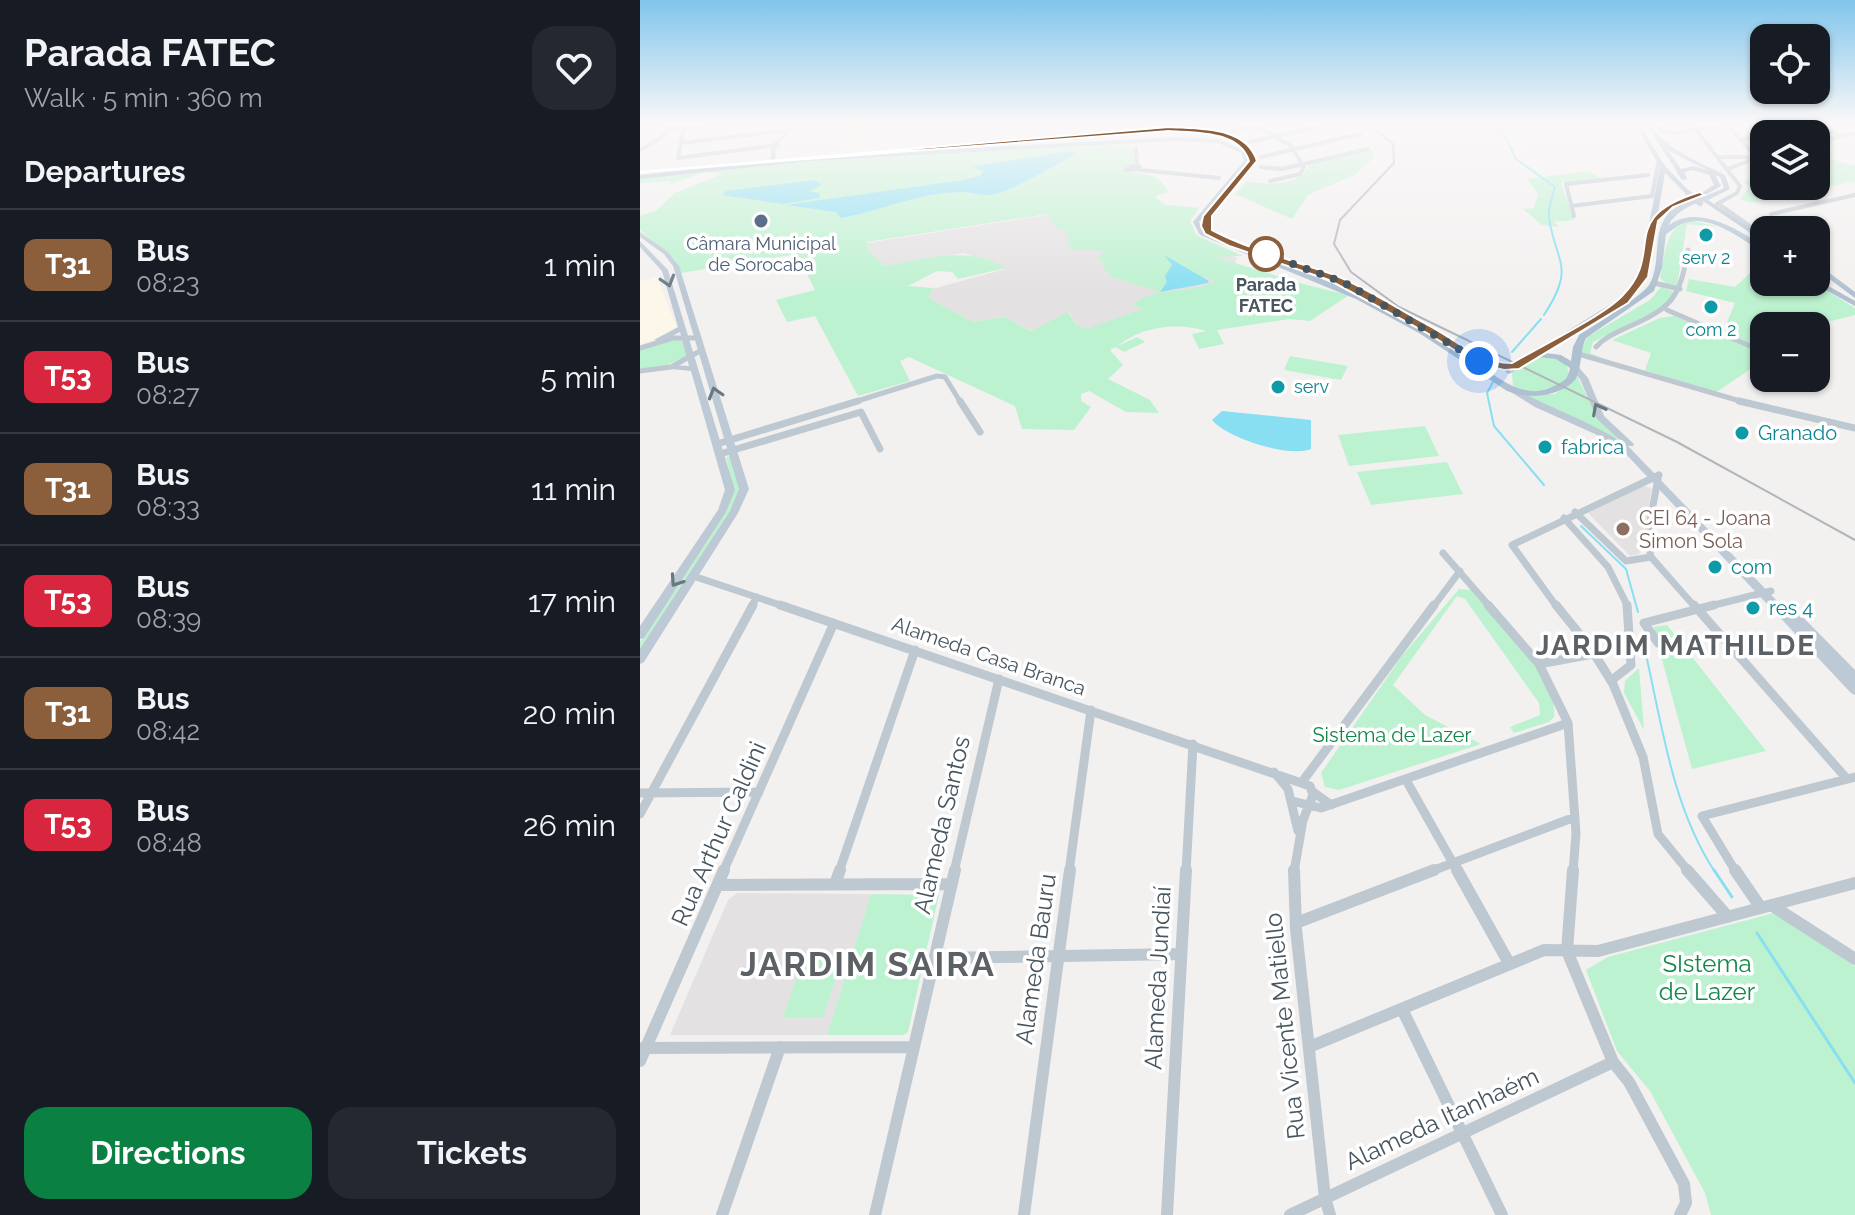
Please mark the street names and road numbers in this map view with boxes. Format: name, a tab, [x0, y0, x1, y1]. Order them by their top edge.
street label: Alameda Casa Branca	[889, 612, 1089, 700]
street label: Alameda Santos	[907, 733, 976, 916]
street label: Rua Arthur Caldini	[665, 737, 772, 930]
street label: Alameda Bauru	[1009, 872, 1062, 1046]
street label: Alameda Jundiaí	[1138, 885, 1177, 1070]
street label: Rua Vicente Matiello	[1258, 911, 1311, 1141]
street label: Alameda Itanhaém	[1340, 1061, 1543, 1176]

